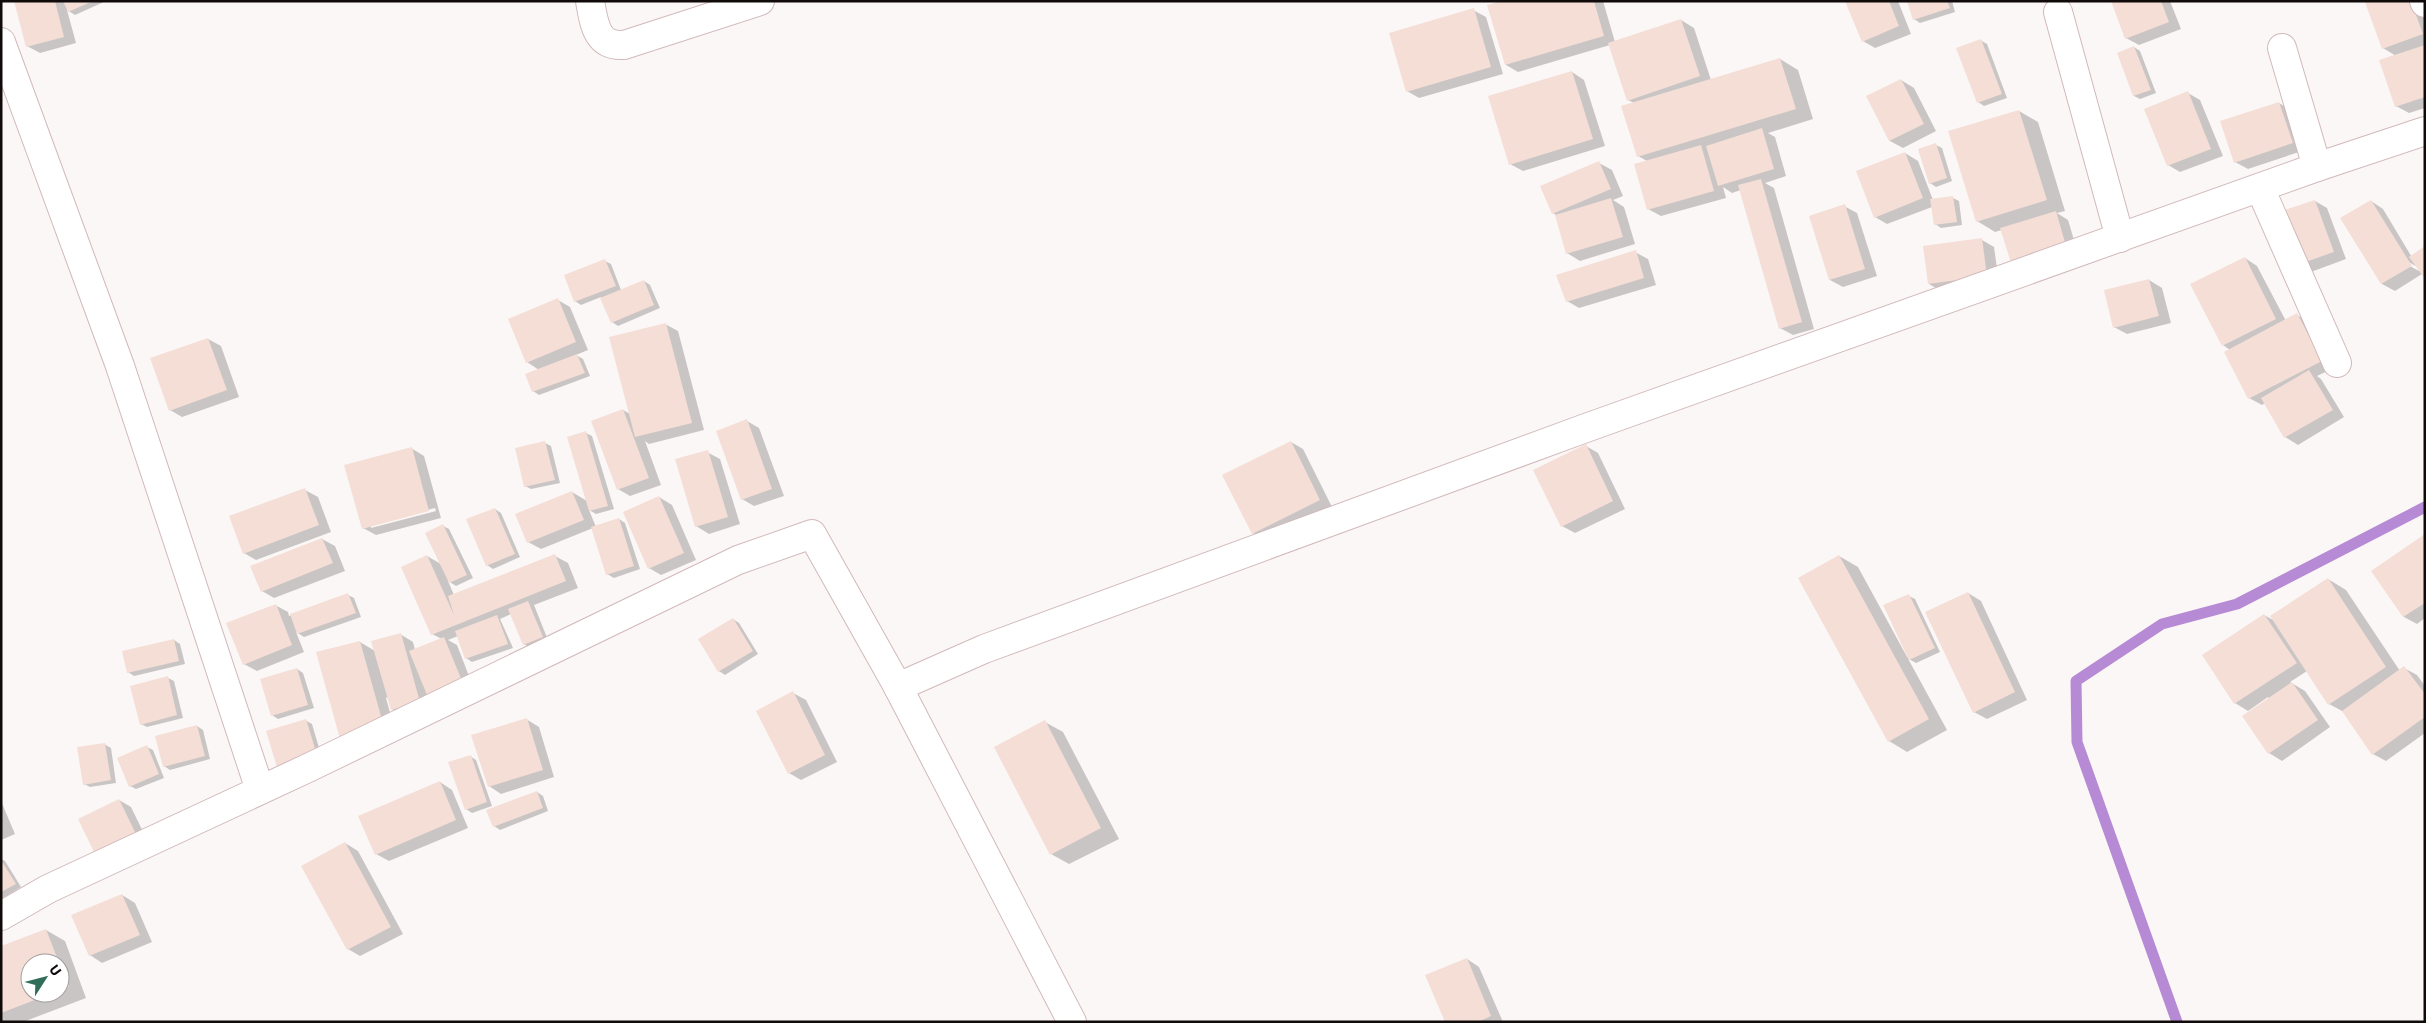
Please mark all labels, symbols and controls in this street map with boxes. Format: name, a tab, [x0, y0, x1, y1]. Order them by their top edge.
north arrow	[20, 953, 70, 1003]
text: U	[45, 961, 66, 980]

